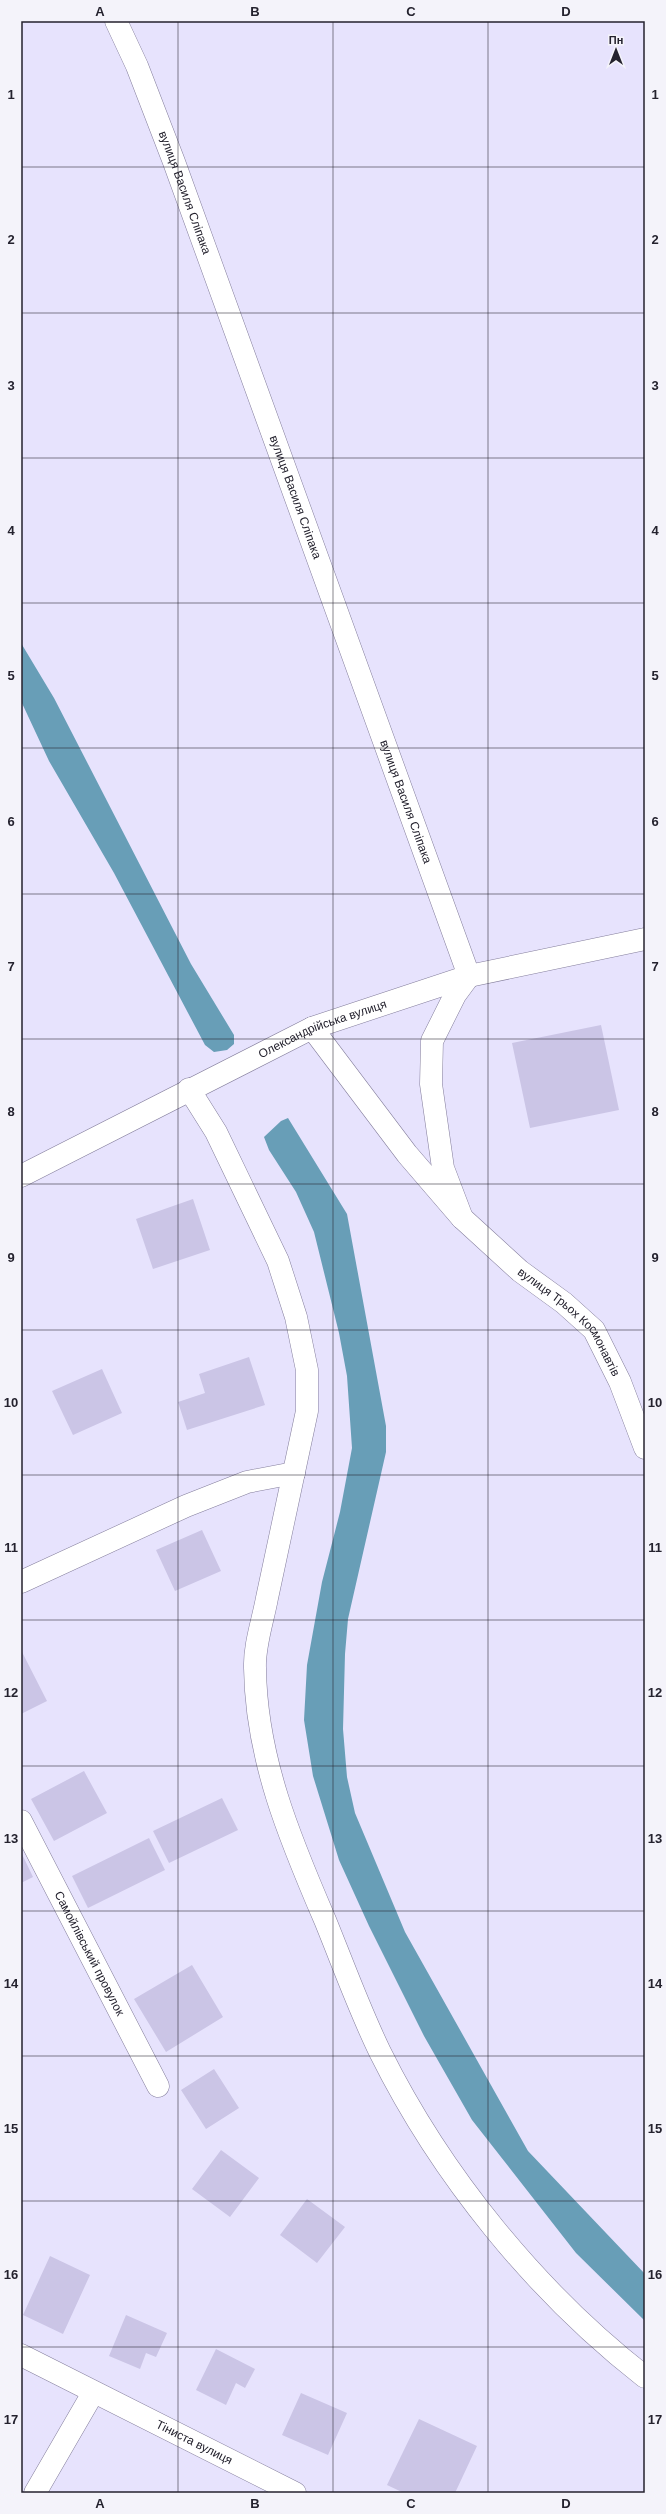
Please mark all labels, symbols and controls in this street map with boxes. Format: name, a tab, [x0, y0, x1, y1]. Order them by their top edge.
text: A	[95, 4, 105, 19]
text: B	[250, 4, 260, 19]
text: C	[406, 4, 416, 19]
text: D	[561, 4, 571, 19]
north arrow	[596, 30, 636, 70]
text: Пн	[609, 34, 623, 46]
text: 1	[7, 87, 15, 102]
text: 1	[651, 87, 659, 102]
street label: вулиця Василя Сліпака	[156, 129, 214, 256]
text: 2	[7, 232, 15, 247]
text: 2	[651, 232, 659, 247]
text: 3	[7, 378, 15, 393]
text: 3	[651, 378, 659, 393]
street label: вулиця Василя Сліпака	[267, 433, 324, 561]
text: 4	[7, 523, 15, 538]
text: 4	[651, 523, 659, 538]
text: 5	[7, 668, 15, 683]
text: 5	[651, 668, 659, 683]
street label: вулиця Василя Сліпака	[377, 738, 435, 866]
text: 6	[7, 814, 15, 829]
text: 6	[651, 814, 659, 829]
text: 7	[7, 959, 15, 974]
text: 7	[651, 959, 659, 974]
street label: Олександрійська вулиця	[256, 997, 389, 1061]
text: 8	[7, 1104, 15, 1119]
text: 8	[651, 1104, 659, 1119]
text: 9	[7, 1250, 15, 1265]
text: 9	[651, 1250, 659, 1265]
street label: вулиця Трьох Космонавтів	[515, 1265, 623, 1378]
text: 10	[4, 1395, 18, 1410]
text: 10	[648, 1395, 662, 1410]
text: 11	[4, 1540, 18, 1555]
text: 11	[648, 1540, 662, 1555]
text: 12	[4, 1685, 18, 1700]
text: 12	[648, 1685, 662, 1700]
text: 13	[4, 1831, 18, 1846]
text: 13	[648, 1831, 662, 1846]
street label: Самойлівський провулок	[51, 1889, 128, 2019]
text: 14	[4, 1976, 19, 1991]
text: 14	[648, 1976, 663, 1991]
text: 15	[4, 2121, 18, 2136]
text: 15	[648, 2121, 662, 2136]
text: 16	[4, 2267, 18, 2282]
text: 16	[648, 2267, 662, 2282]
text: 17	[4, 2412, 18, 2427]
text: 17	[648, 2412, 662, 2427]
street label: Тіниста вулиця	[154, 2417, 235, 2467]
text: A	[95, 2496, 105, 2511]
text: B	[250, 2496, 260, 2511]
text: C	[406, 2496, 416, 2511]
text: D	[561, 2496, 571, 2511]

